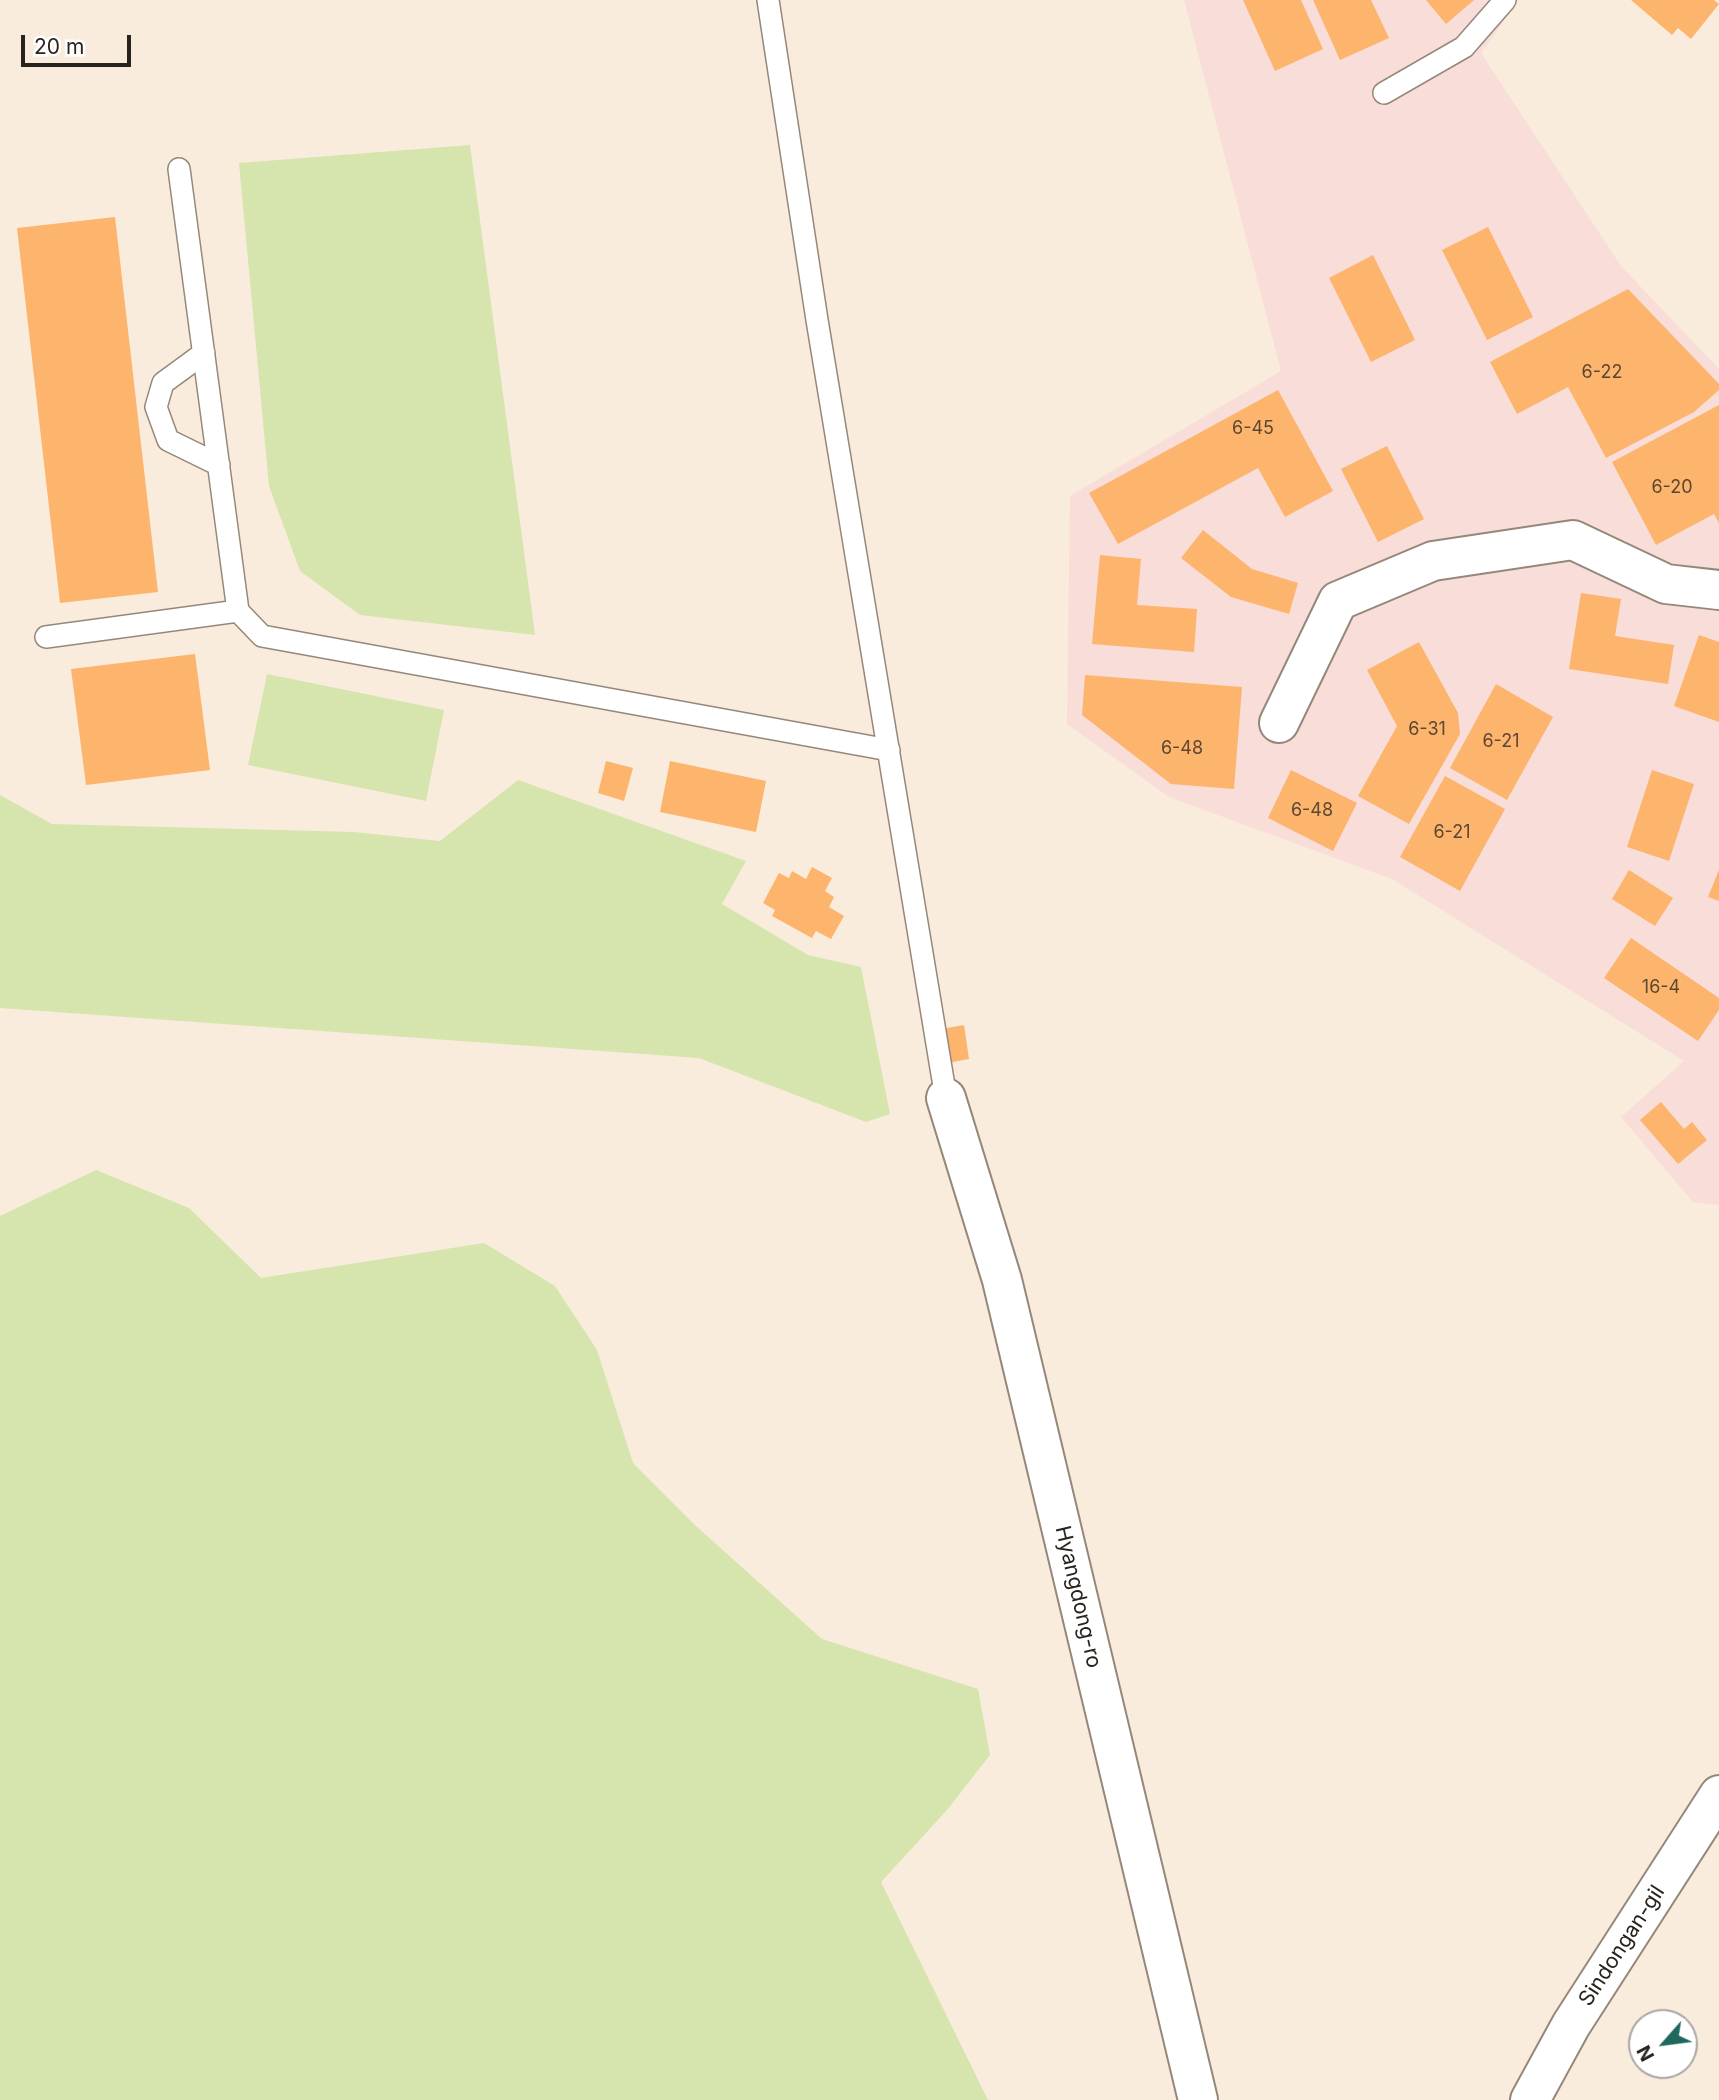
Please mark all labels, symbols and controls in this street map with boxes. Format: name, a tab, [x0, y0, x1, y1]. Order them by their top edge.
scale bar	[24, 21, 135, 65]
text: 20 m	[34, 34, 84, 59]
house number: 6-22	[1582, 362, 1622, 384]
house number: 6-45	[1232, 418, 1274, 440]
house number: 6-20	[1651, 477, 1693, 499]
house number: 6-31	[1408, 719, 1446, 741]
house number: 6-21	[1482, 731, 1520, 753]
house number: 6-48	[1161, 738, 1203, 760]
house number: 6-48	[1291, 800, 1333, 822]
house number: 6-21	[1433, 822, 1471, 844]
house number: 16-4	[1642, 977, 1680, 999]
street label: Hyangdong-ro	[1049, 1524, 1107, 1670]
street label: Sindongan-gil	[1574, 1881, 1670, 2011]
north arrow	[1628, 2009, 1698, 2079]
text: N	[1632, 2041, 1659, 2065]

